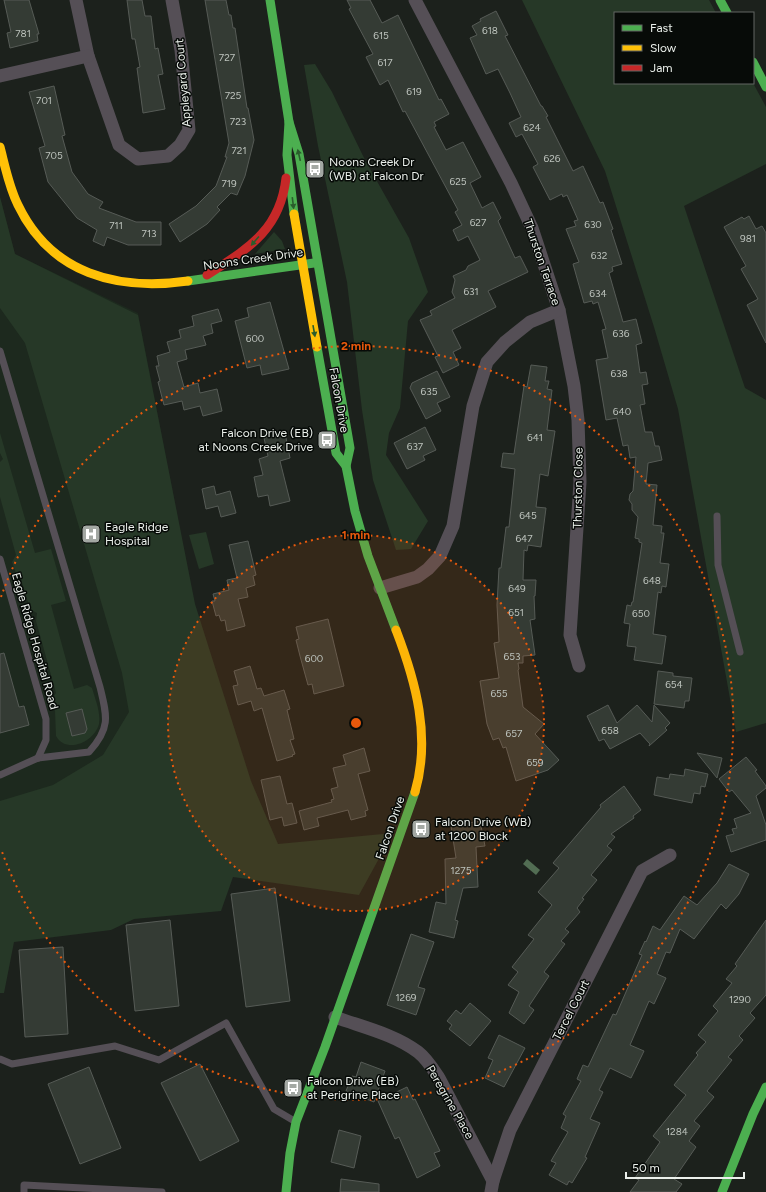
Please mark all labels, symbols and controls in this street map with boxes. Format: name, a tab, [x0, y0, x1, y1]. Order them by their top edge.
legend	[614, 12, 754, 84]
text: Fast	[650, 21, 673, 35]
house number: 618	[482, 24, 498, 37]
house number: 781	[15, 27, 31, 40]
house number: 615	[373, 29, 389, 42]
street label: Appleyard Court	[172, 38, 194, 128]
text: Slow	[650, 41, 677, 55]
house number: 727	[219, 51, 236, 64]
house number: 617	[377, 56, 393, 69]
text: Jam	[650, 61, 673, 75]
house number: 619	[406, 85, 422, 98]
house number: 725	[225, 89, 242, 102]
house number: 701	[36, 94, 52, 107]
house number: 723	[230, 115, 246, 128]
house number: 624	[523, 121, 541, 134]
house number: 721	[231, 144, 247, 157]
house number: 705	[45, 149, 63, 162]
one-way arrow	[296, 149, 302, 161]
house number: 626	[544, 152, 561, 165]
place label: Noons Creek Dr (WB) at Falcon Dr	[329, 155, 424, 183]
bus stop icon: Noons Creek Dr (WB) at Falcon Dr	[304, 158, 326, 180]
house number: 625	[450, 175, 467, 188]
house number: 719	[221, 177, 237, 190]
one-way arrow	[290, 197, 296, 209]
house number: 627	[470, 216, 487, 229]
street label: Thurston Terrace	[521, 217, 563, 307]
house number: 630	[584, 218, 602, 231]
house number: 711	[109, 219, 123, 232]
house number: 713	[142, 227, 156, 240]
house number: 981	[740, 232, 756, 245]
one-way arrow	[250, 236, 259, 246]
street label: Noons Creek Drive	[202, 245, 304, 273]
house number: 632	[591, 249, 607, 262]
house number: 631	[463, 285, 479, 298]
house number: 634	[589, 287, 607, 300]
one-way arrow	[311, 325, 317, 337]
house number: 636	[613, 327, 630, 340]
house number: 600	[246, 332, 264, 345]
text: 2 min	[341, 339, 371, 353]
street label: Falcon Drive	[326, 366, 352, 434]
house number: 638	[610, 367, 628, 380]
house number: 635	[421, 385, 438, 398]
house number: 640	[613, 405, 631, 418]
place label: Falcon Drive (EB) at Noons Creek Drive	[199, 426, 313, 454]
bus stop icon: Falcon Drive (EB) at Noons Creek Drive	[316, 429, 338, 451]
house number: 641	[527, 431, 543, 444]
house number: 637	[407, 440, 424, 453]
street label: Thurston Close	[570, 447, 586, 529]
house number: 645	[519, 509, 537, 522]
place label: Eagle Ridge Hospital	[105, 520, 169, 548]
hospital icon: Eagle Ridge Hospital	[80, 523, 102, 545]
text: 1 min	[342, 528, 370, 542]
house number: 647	[515, 532, 533, 545]
street label: Eagle Ridge Hospital Road	[9, 571, 61, 711]
house number: 648	[643, 574, 661, 587]
house number: 649	[508, 582, 526, 595]
house number: 651	[508, 606, 524, 619]
house number: 650	[632, 607, 650, 620]
house number: 653	[504, 650, 520, 663]
house number: 600	[305, 652, 323, 665]
house number: 654	[665, 678, 683, 691]
house number: 655	[490, 687, 508, 700]
centre of rings	[349, 716, 363, 730]
house number: 658	[601, 724, 619, 737]
house number: 657	[506, 727, 523, 740]
house number: 659	[526, 756, 544, 769]
street label: Falcon Drive	[373, 794, 408, 862]
place label: Falcon Drive (WB) at 1200 Block	[435, 815, 531, 843]
bus stop icon: Falcon Drive (WB) at 1200 Block	[410, 818, 432, 840]
house number: 1275	[451, 864, 472, 877]
street label: Tercel Court	[550, 977, 592, 1043]
house number: 1269	[395, 991, 417, 1004]
house number: 1290	[729, 993, 751, 1006]
street label: Peregrine Place	[423, 1063, 477, 1142]
place label: Falcon Drive (EB) at Perigrine Place	[307, 1074, 400, 1102]
bus stop icon: Falcon Drive (EB) at Perigrine Place	[282, 1077, 304, 1099]
house number: 1284	[666, 1125, 688, 1138]
scale bar	[626, 1154, 744, 1180]
text: 50 m	[632, 1161, 660, 1175]

